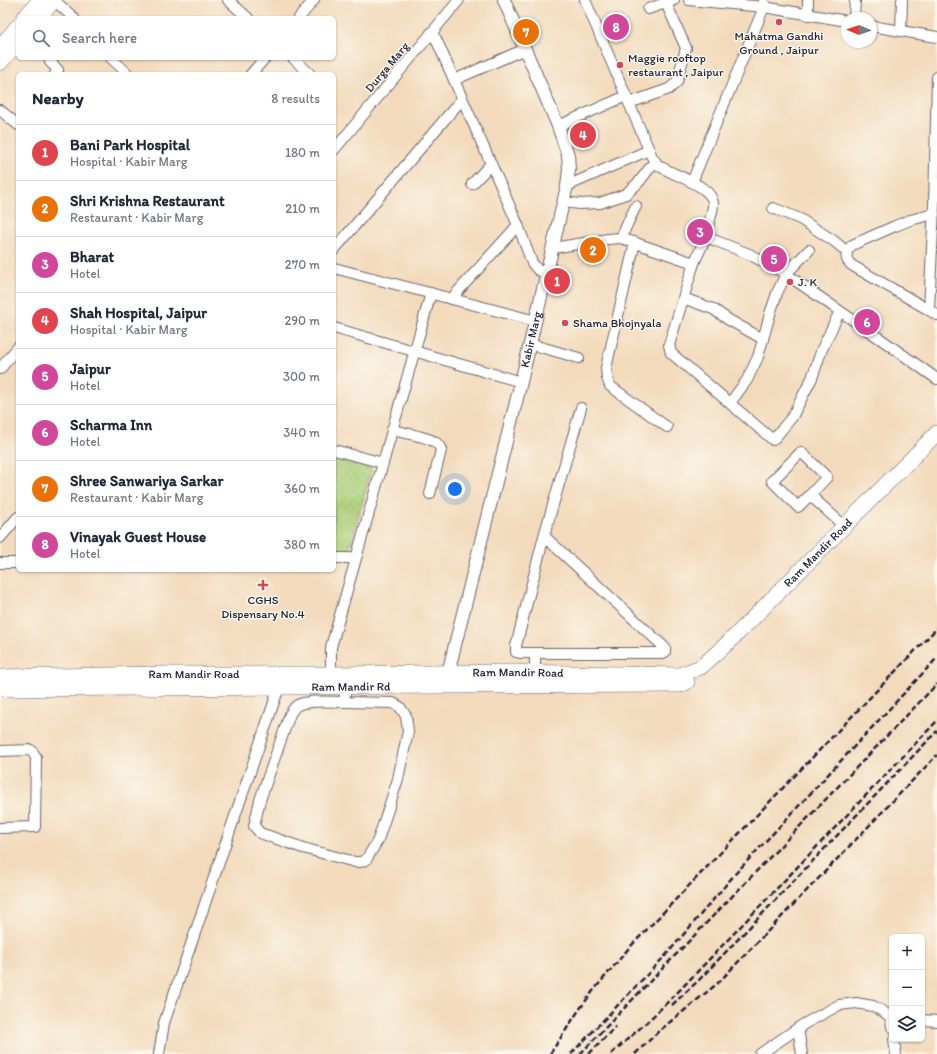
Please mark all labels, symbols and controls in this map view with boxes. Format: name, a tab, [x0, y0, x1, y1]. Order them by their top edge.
pin: 8	[603, 12, 629, 42]
north arrow	[841, 12, 877, 48]
search box	[16, 16, 336, 60]
pin: 7	[513, 17, 539, 47]
marker: Mahatma Gandhi Ground , Jaipur	[774, 17, 784, 27]
icon: search	[30, 27, 52, 49]
text: Search here	[62, 29, 137, 47]
place label: Mahatma Gandhi Ground , Jaipur	[735, 29, 823, 57]
street label: Durga Marg	[362, 39, 412, 95]
place label: Maggie rooftop restaurant , Jaipur	[628, 51, 724, 79]
marker: Maggie rooftop restaurant , Jaipur	[615, 60, 625, 70]
text: Nearby	[32, 88, 84, 108]
text: 8 results	[271, 91, 320, 106]
pin: 4	[570, 120, 596, 150]
text: Bani Park Hospital	[70, 136, 190, 154]
text: 1	[42, 145, 48, 160]
text: 180 m	[285, 145, 320, 160]
text: Hospital · Kabir Marg	[70, 154, 188, 169]
text: Shri Krishna Restaurant	[70, 192, 225, 210]
text: 2	[42, 201, 48, 216]
text: 210 m	[285, 201, 320, 216]
text: Restaurant · Kabir Marg	[70, 210, 203, 225]
pin: 3	[687, 217, 713, 247]
pin: 2	[580, 235, 606, 265]
pin: 5	[761, 244, 787, 274]
text: Bharat	[70, 248, 114, 266]
text: 3	[41, 257, 49, 272]
text: 270 m	[285, 257, 320, 272]
text: Hotel	[70, 266, 100, 281]
pin: 1	[544, 266, 570, 296]
place label: J. K	[798, 275, 818, 289]
marker: J. K	[785, 277, 795, 287]
text: Shah Hospital, Jaipur	[70, 304, 207, 322]
pin: 6	[854, 307, 880, 337]
street label: Kabir Marg	[518, 309, 545, 369]
text: 4	[41, 313, 49, 328]
text: 290 m	[284, 313, 320, 328]
place label: Shama Bhojnyala	[573, 316, 661, 330]
marker: Shama Bhojnyala	[560, 318, 570, 328]
text: Hospital · Kabir Marg	[70, 322, 188, 337]
text: Jaipur	[70, 360, 111, 378]
text: 5	[42, 369, 48, 384]
text: 300 m	[283, 369, 320, 384]
text: Hotel	[70, 378, 100, 393]
text: Scharma Inn	[70, 416, 152, 434]
text: 6	[42, 425, 48, 440]
text: 340 m	[283, 425, 320, 440]
text: Hotel	[70, 434, 100, 449]
text: Shree Sanwariya Sarkar	[70, 472, 223, 490]
your location	[445, 479, 465, 499]
text: 7	[42, 481, 48, 496]
text: 360 m	[284, 481, 320, 496]
text: Restaurant · Kabir Marg	[70, 490, 203, 505]
street label: Ram Mandir Road	[781, 515, 855, 590]
text: Vinayak Guest House	[70, 528, 206, 546]
text: 8	[41, 537, 49, 552]
text: 380 m	[284, 537, 320, 552]
text: Hotel	[70, 546, 100, 561]
marker: CGHS Dispensary No.4	[257, 579, 269, 591]
place label: CGHS Dispensary No.4	[221, 593, 305, 621]
street label: Ram Mandir Road	[472, 665, 564, 680]
street label: Ram Mandir Road	[148, 667, 240, 681]
street label: Ram Mandir Rd	[311, 679, 391, 694]
map controls	[889, 934, 925, 1042]
button: +	[889, 934, 925, 970]
button: −	[889, 970, 925, 1006]
button: layers	[889, 1006, 925, 1042]

